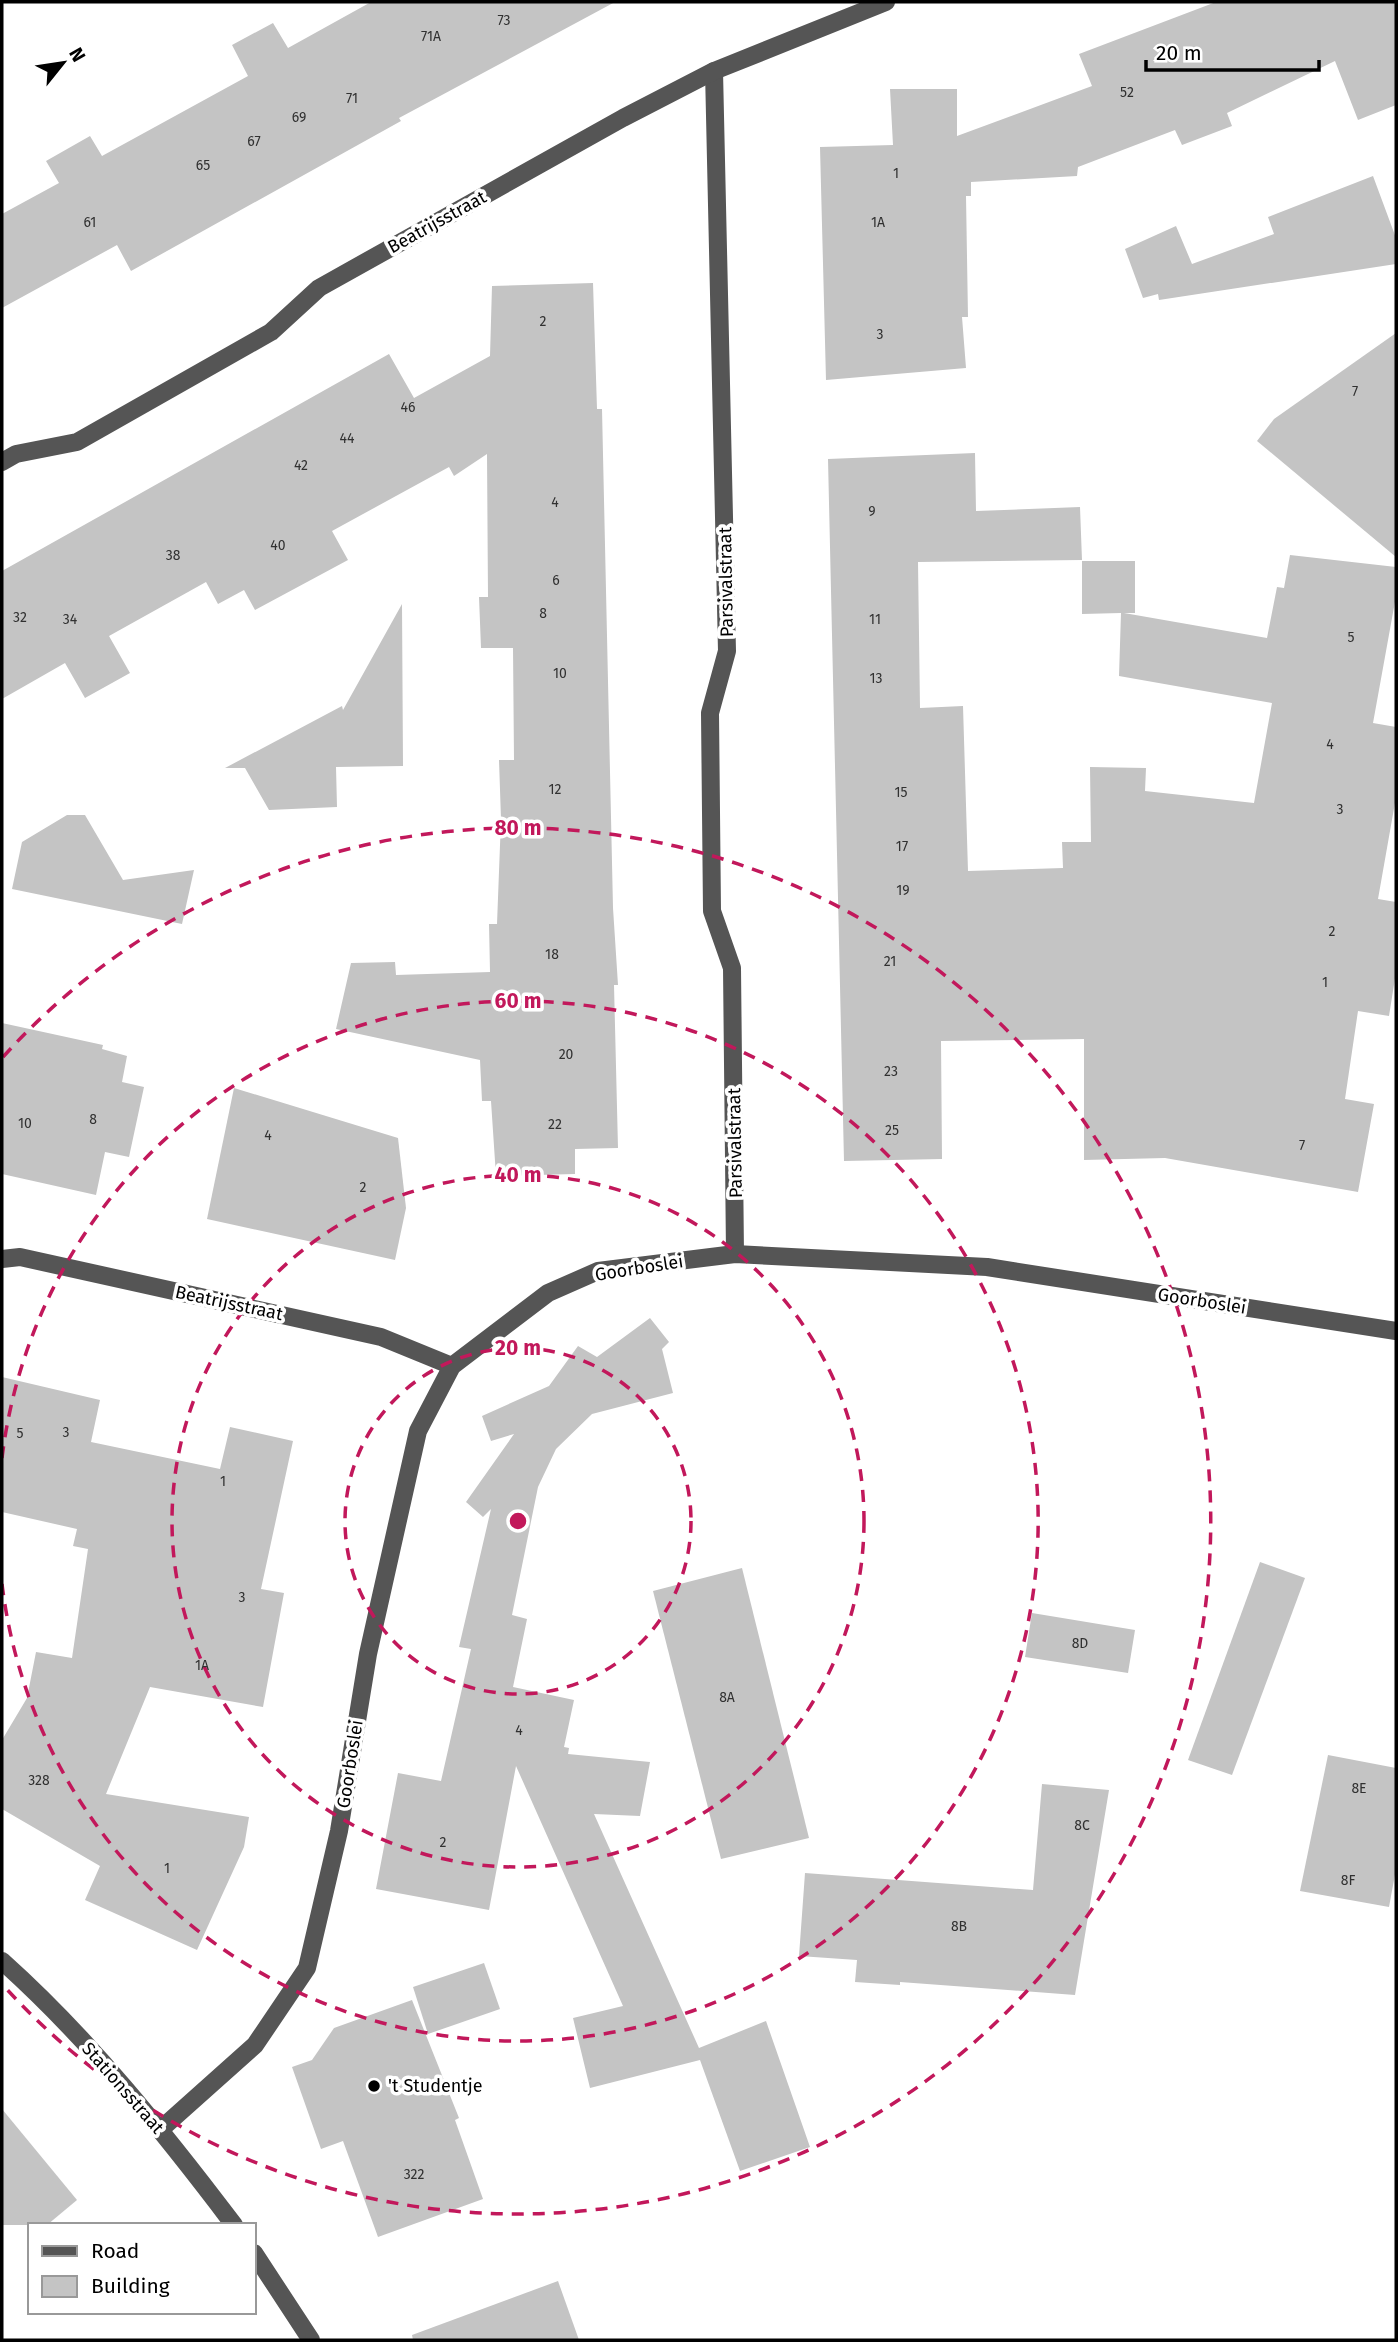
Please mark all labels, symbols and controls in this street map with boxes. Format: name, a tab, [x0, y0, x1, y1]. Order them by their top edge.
house number: 73	[497, 12, 511, 29]
north arrow	[28, 28, 98, 98]
house number: 71A	[421, 28, 441, 45]
scale bar	[1146, 28, 1319, 72]
text: 20 m	[1156, 40, 1202, 66]
text: N	[64, 44, 90, 66]
house number: 52	[1120, 84, 1134, 101]
house number: 71	[346, 90, 358, 107]
house number: 69	[292, 109, 306, 126]
house number: 67	[247, 133, 261, 150]
house number: 65	[196, 157, 210, 174]
house number: 1	[893, 165, 899, 182]
street label: Beatrijsstraat	[384, 186, 491, 258]
house number: 61	[84, 214, 96, 231]
house number: 1A	[871, 214, 885, 231]
house number: 2	[540, 313, 547, 330]
house number: 3	[877, 326, 884, 343]
house number: 7	[1352, 383, 1358, 400]
house number: 46	[401, 399, 415, 416]
house number: 44	[340, 430, 355, 447]
house number: 42	[294, 457, 308, 474]
house number: 4	[551, 494, 559, 511]
house number: 9	[868, 503, 876, 520]
street label: Parsivalstraat	[714, 526, 738, 637]
house number: 40	[270, 537, 286, 554]
house number: 38	[166, 547, 181, 564]
house number: 6	[552, 572, 560, 589]
house number: 8	[539, 605, 547, 622]
house number: 32	[13, 609, 27, 626]
house number: 34	[63, 611, 78, 628]
house number: 11	[869, 611, 881, 628]
house number: 5	[1347, 629, 1355, 646]
house number: 10	[553, 665, 567, 682]
house number: 13	[869, 670, 883, 687]
house number: 4	[1326, 736, 1334, 753]
house number: 12	[549, 781, 562, 798]
house number: 15	[894, 784, 908, 801]
house number: 3	[1337, 801, 1344, 818]
text: 80 m	[494, 815, 542, 841]
house number: 17	[896, 838, 908, 855]
house number: 19	[896, 882, 910, 899]
house number: 2	[1329, 923, 1336, 940]
house number: 18	[545, 946, 559, 963]
house number: 21	[884, 953, 896, 970]
house number: 1	[1322, 974, 1328, 991]
text: 60 m	[495, 988, 541, 1014]
house number: 20	[559, 1046, 574, 1063]
house number: 23	[884, 1063, 898, 1080]
street label: Parsivalstraat	[723, 1087, 747, 1198]
house number: 8	[89, 1111, 97, 1128]
house number: 10	[18, 1115, 32, 1132]
house number: 22	[548, 1116, 562, 1133]
house number: 25	[885, 1122, 899, 1139]
house number: 4	[264, 1127, 272, 1144]
house number: 7	[1299, 1137, 1305, 1154]
text: 40 m	[495, 1162, 541, 1188]
house number: 2	[360, 1179, 367, 1196]
street label: Goorboslei	[593, 1250, 685, 1286]
street label: Beatrijsstraat	[173, 1281, 285, 1325]
street label: Goorboslei	[1156, 1283, 1248, 1319]
text: 20 m	[495, 1335, 541, 1361]
house number: 3	[63, 1424, 70, 1441]
house number: 5	[16, 1425, 24, 1442]
house number: 1	[220, 1473, 226, 1490]
centre of rings	[506, 1509, 530, 1533]
house number: 3	[239, 1589, 246, 1606]
house number: 8D	[1072, 1635, 1088, 1652]
house number: 1A	[195, 1657, 209, 1674]
house number: 8A	[719, 1689, 735, 1706]
street label: Goorboslei	[332, 1718, 368, 1810]
house number: 4	[515, 1722, 523, 1739]
house number: 328	[28, 1772, 50, 1789]
house number: 8E	[1351, 1780, 1367, 1797]
house number: 8C	[1074, 1817, 1090, 1834]
house number: 2	[440, 1834, 447, 1851]
house number: 1	[164, 1860, 170, 1877]
house number: 8F	[1341, 1872, 1355, 1889]
house number: 8B	[951, 1918, 967, 1935]
street label: Stationsstraat	[77, 2038, 169, 2139]
place label: 't Studentje	[388, 2075, 483, 2097]
marker: 't Studentje	[366, 2078, 382, 2094]
house number: 322	[404, 2166, 424, 2183]
legend	[28, 2223, 256, 2314]
text: Road	[91, 2238, 139, 2264]
text: Building	[91, 2273, 170, 2299]

